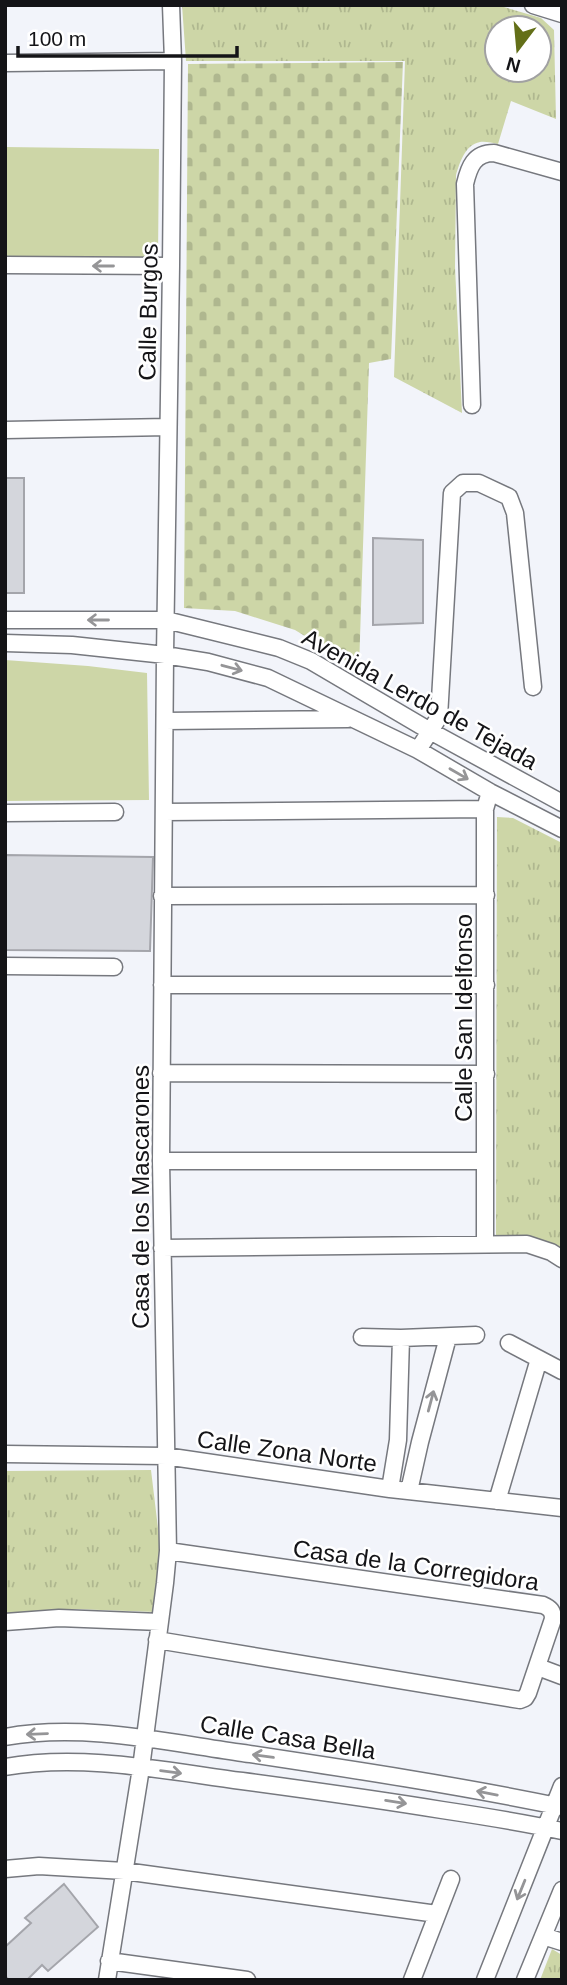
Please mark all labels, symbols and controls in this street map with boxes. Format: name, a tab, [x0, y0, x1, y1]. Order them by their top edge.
scale bar	[18, 14, 236, 58]
north arrow	[483, 14, 553, 84]
text: 100 m	[28, 27, 86, 50]
text: N	[504, 53, 523, 77]
street label: Calle Burgos	[133, 243, 163, 381]
one-way arrow	[92, 259, 115, 273]
one-way arrow	[87, 613, 110, 627]
street label: Avenida Lerdo de Tejada	[298, 623, 543, 775]
one-way arrow	[220, 662, 242, 675]
one-way arrow	[449, 767, 469, 781]
street label: Calle San Idelfonso	[450, 914, 477, 1122]
street label: Casa de los Mascarones	[127, 1065, 154, 1329]
one-way arrow	[425, 1390, 438, 1412]
street label: Calle Zona Norte	[195, 1425, 379, 1477]
street label: Casa de la Corregidora	[291, 1534, 541, 1596]
street label: Calle Casa Bella	[198, 1710, 378, 1764]
one-way arrow	[25, 1727, 48, 1740]
one-way arrow	[252, 1749, 274, 1762]
one-way arrow	[159, 1765, 182, 1778]
one-way arrow	[476, 1786, 499, 1799]
one-way arrow	[384, 1796, 407, 1809]
one-way arrow	[513, 1879, 526, 1901]

